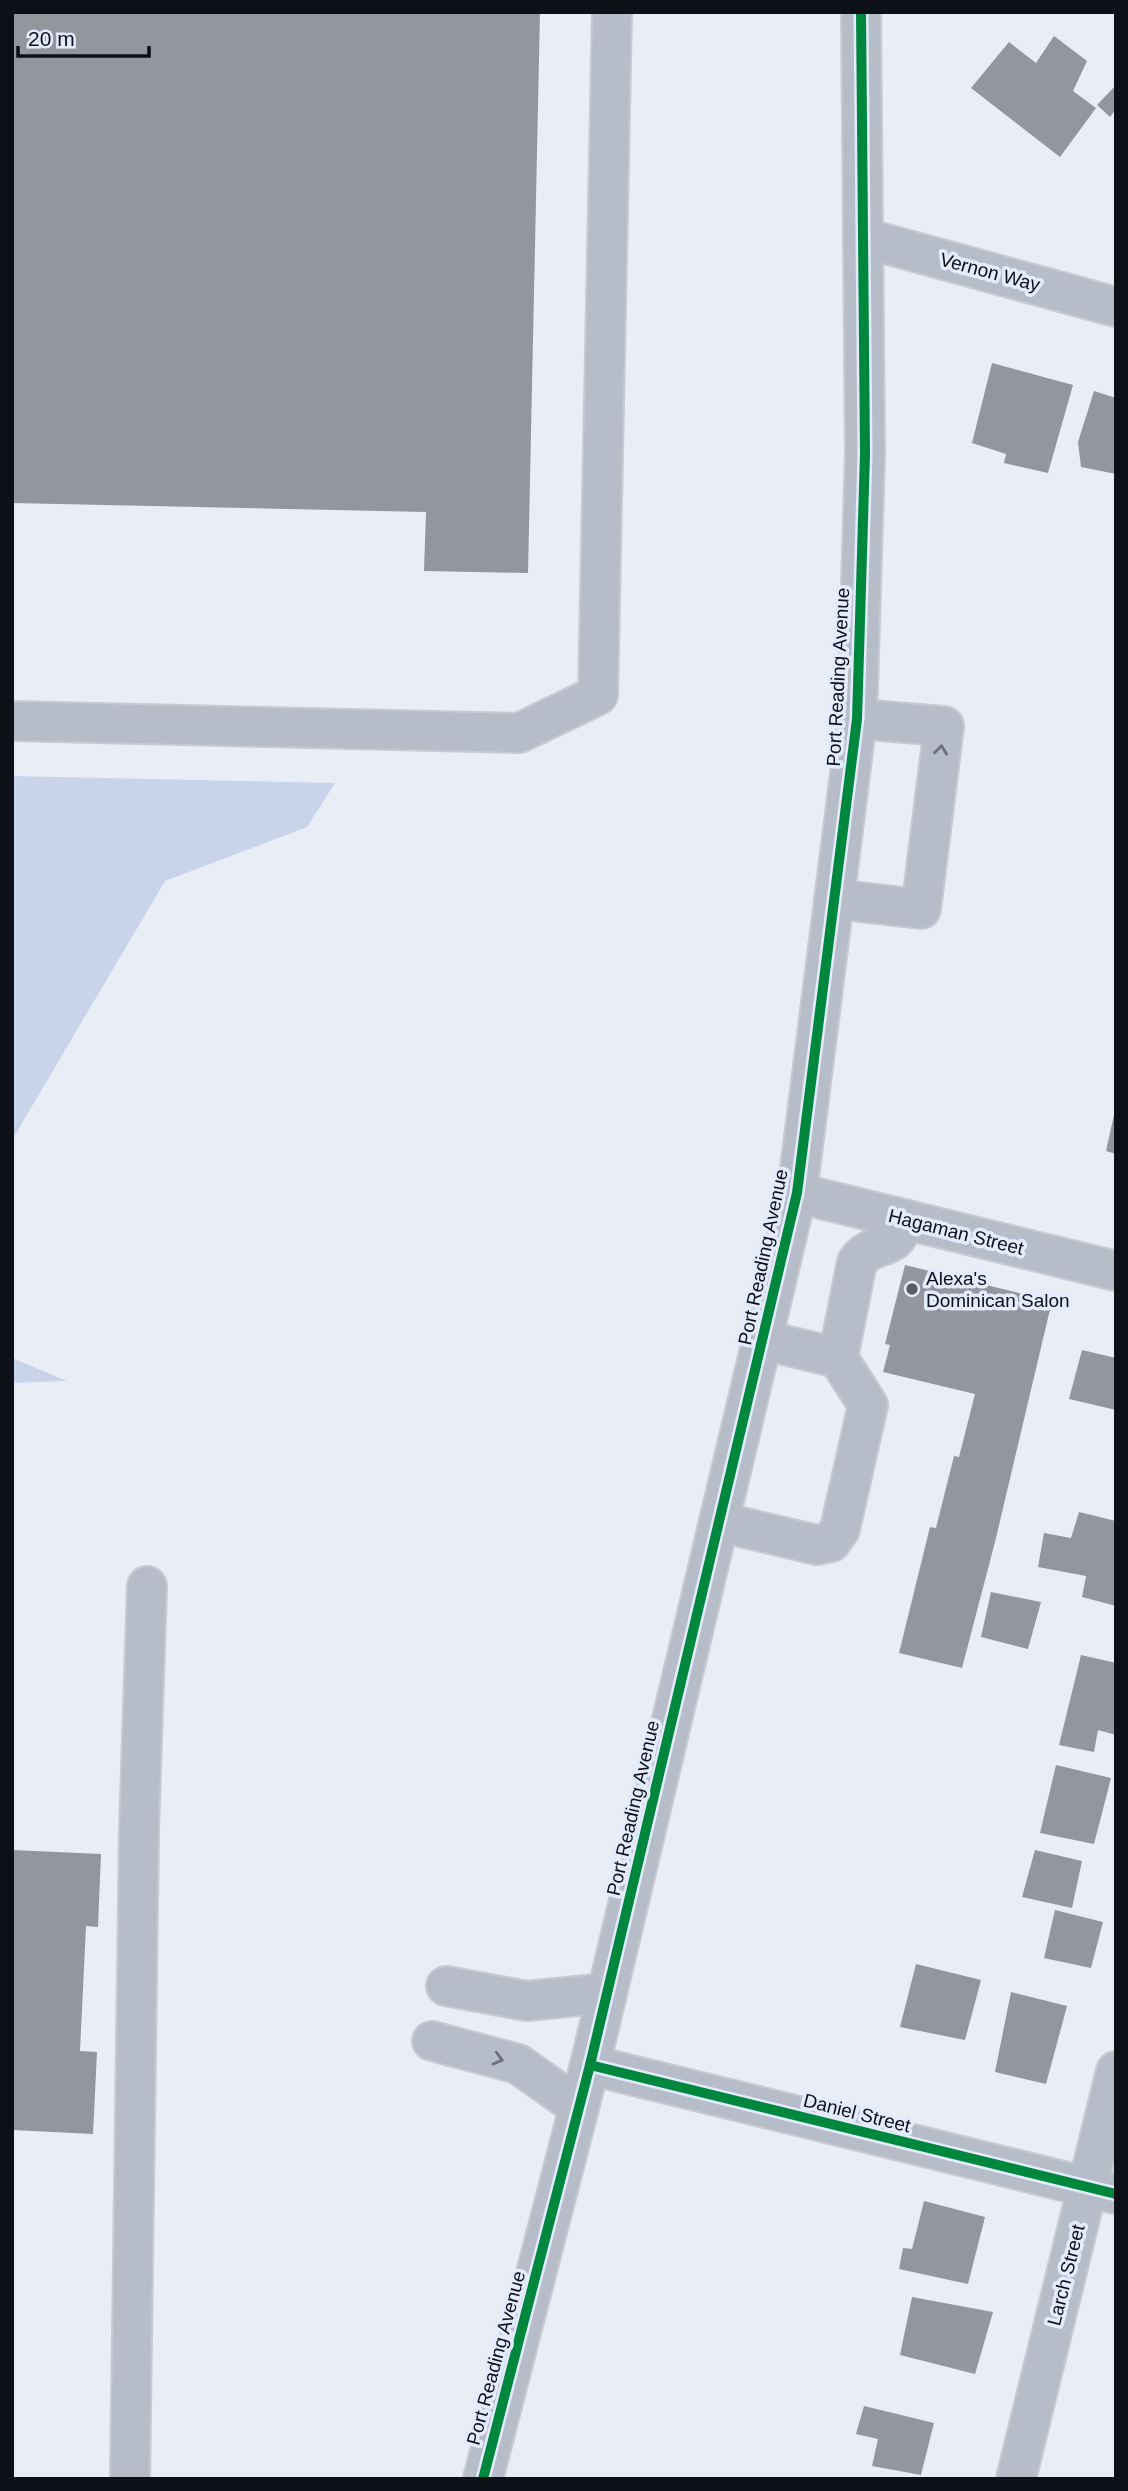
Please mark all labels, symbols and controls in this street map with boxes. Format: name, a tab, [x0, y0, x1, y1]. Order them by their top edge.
scale bar	[18, 14, 149, 58]
text: 20 m	[28, 27, 75, 50]
street label: Vernon Way	[938, 249, 1043, 296]
street label: Port Reading Avenue	[823, 587, 853, 767]
one-way arrow	[934, 744, 949, 756]
street label: Port Reading Avenue	[734, 1167, 792, 1347]
street label: Hagaman Street	[886, 1205, 1026, 1259]
place label: Alexa's Dominican Salon	[926, 1268, 1070, 1311]
marker: Alexa's Dominican Salon	[904, 1281, 920, 1297]
street label: Port Reading Avenue	[603, 1718, 663, 1898]
one-way arrow	[491, 2051, 503, 2065]
street label: Daniel Street	[801, 2090, 914, 2137]
street label: Larch Street	[1043, 2222, 1089, 2328]
street label: Port Reading Avenue	[463, 2269, 529, 2447]

